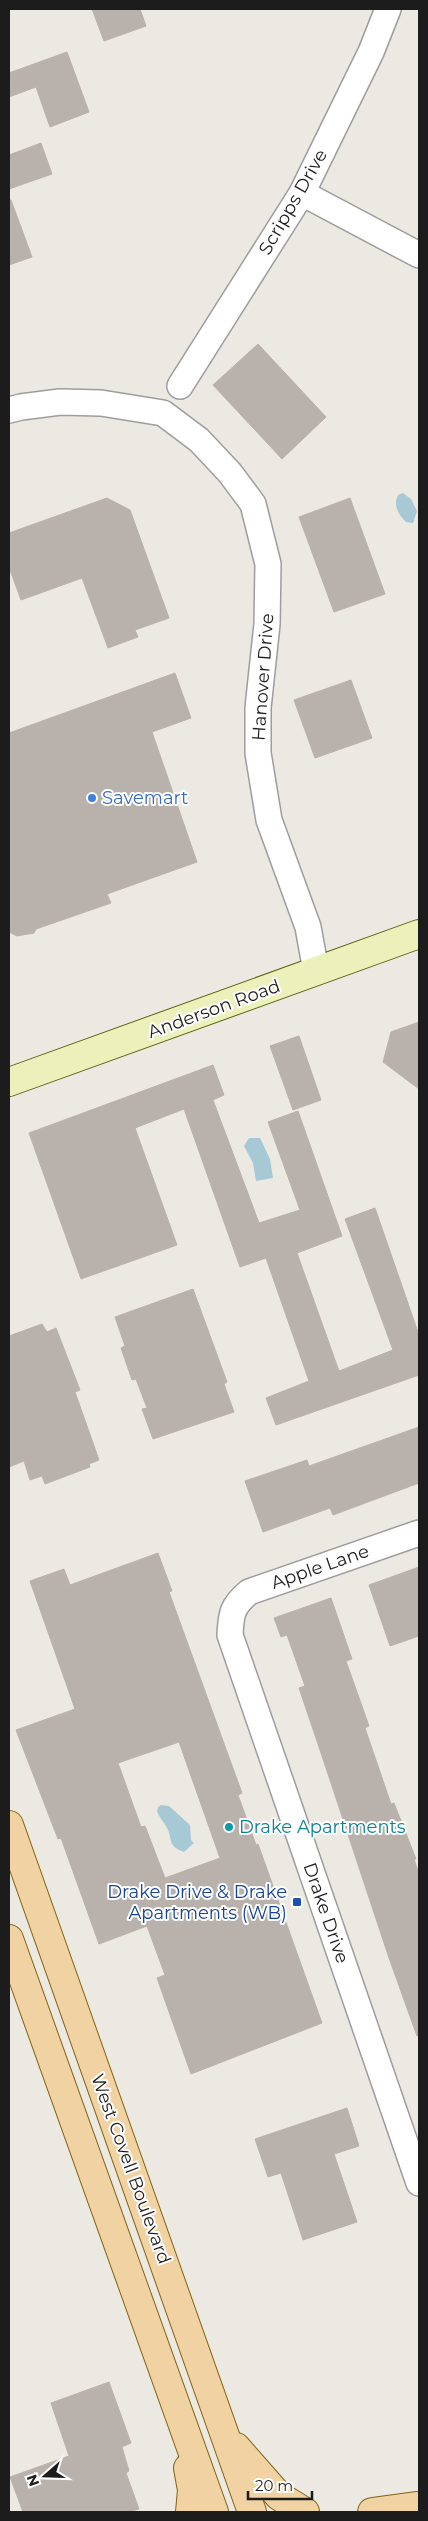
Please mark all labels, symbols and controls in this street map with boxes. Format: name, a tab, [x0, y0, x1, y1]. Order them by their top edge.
street label: Scripps Drive	[254, 145, 332, 259]
street label: Hanover Drive	[248, 612, 278, 742]
place label: Savemart	[102, 787, 188, 809]
marker: Savemart	[86, 792, 98, 804]
street label: Anderson Road	[145, 975, 283, 1043]
street label: Apple Lane	[268, 1540, 372, 1594]
place label: Drake Apartments	[239, 1816, 406, 1838]
marker: Drake Apartments	[223, 1821, 235, 1833]
street label: Drake Drive	[298, 1860, 354, 1966]
place label: Drake Drive & Drake Apartments (WB)	[107, 1881, 287, 1924]
marker: Drake Drive & Drake Apartments (WB)	[291, 1896, 303, 1908]
street label: West Covell Boulevard	[86, 2071, 176, 2267]
north arrow	[20, 2451, 70, 2501]
scale bar	[248, 2468, 312, 2500]
text: N	[22, 2472, 43, 2489]
text: 20 m	[255, 2476, 293, 2495]

